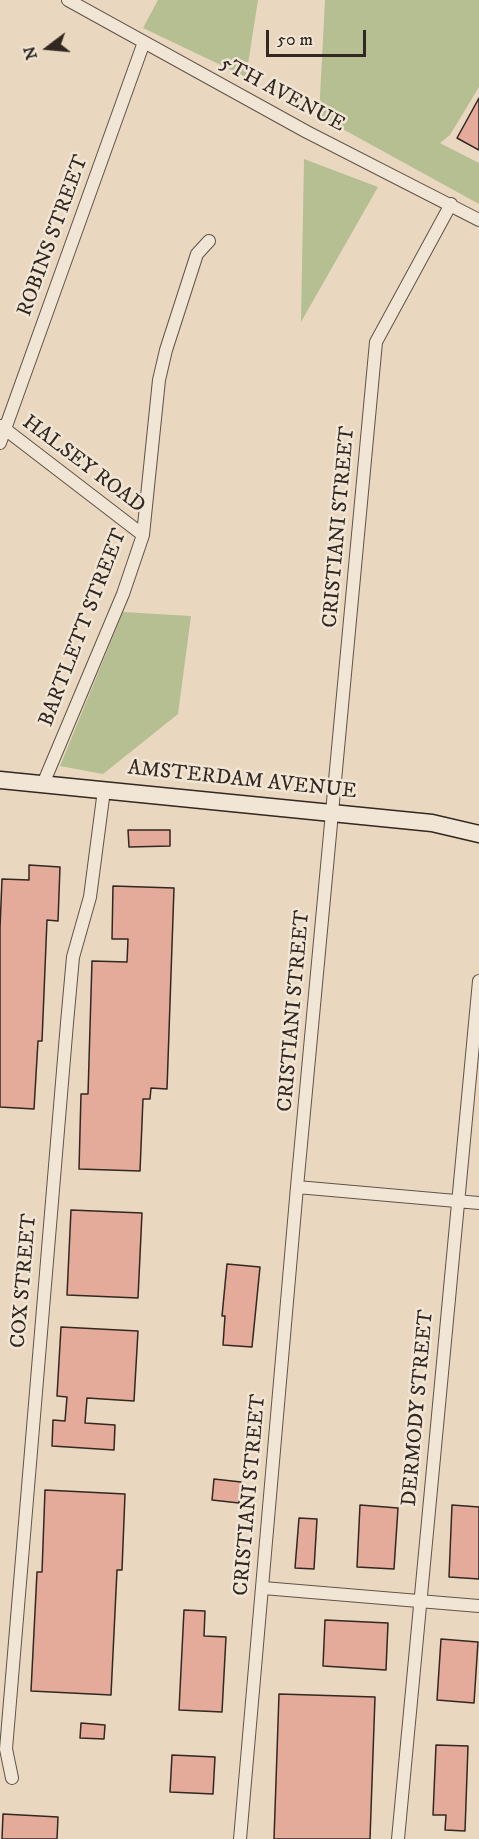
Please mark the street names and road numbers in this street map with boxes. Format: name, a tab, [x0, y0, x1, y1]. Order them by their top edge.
street label: 5TH AVENUE	[215, 52, 349, 138]
street label: ROBINS STREET	[13, 152, 95, 320]
street label: HALSEY ROAD	[17, 411, 149, 519]
street label: CRISTIANI STREET	[319, 425, 361, 629]
street label: BARTLETT STREET	[35, 526, 133, 730]
street label: AMSTERDAM AVENUE	[126, 756, 358, 806]
street label: CRISTIANI STREET	[274, 909, 316, 1113]
street label: COX STREET	[7, 1213, 43, 1349]
street label: DERMODY STREET	[398, 1309, 440, 1507]
street label: CRISTIANI STREET	[230, 1393, 272, 1597]

